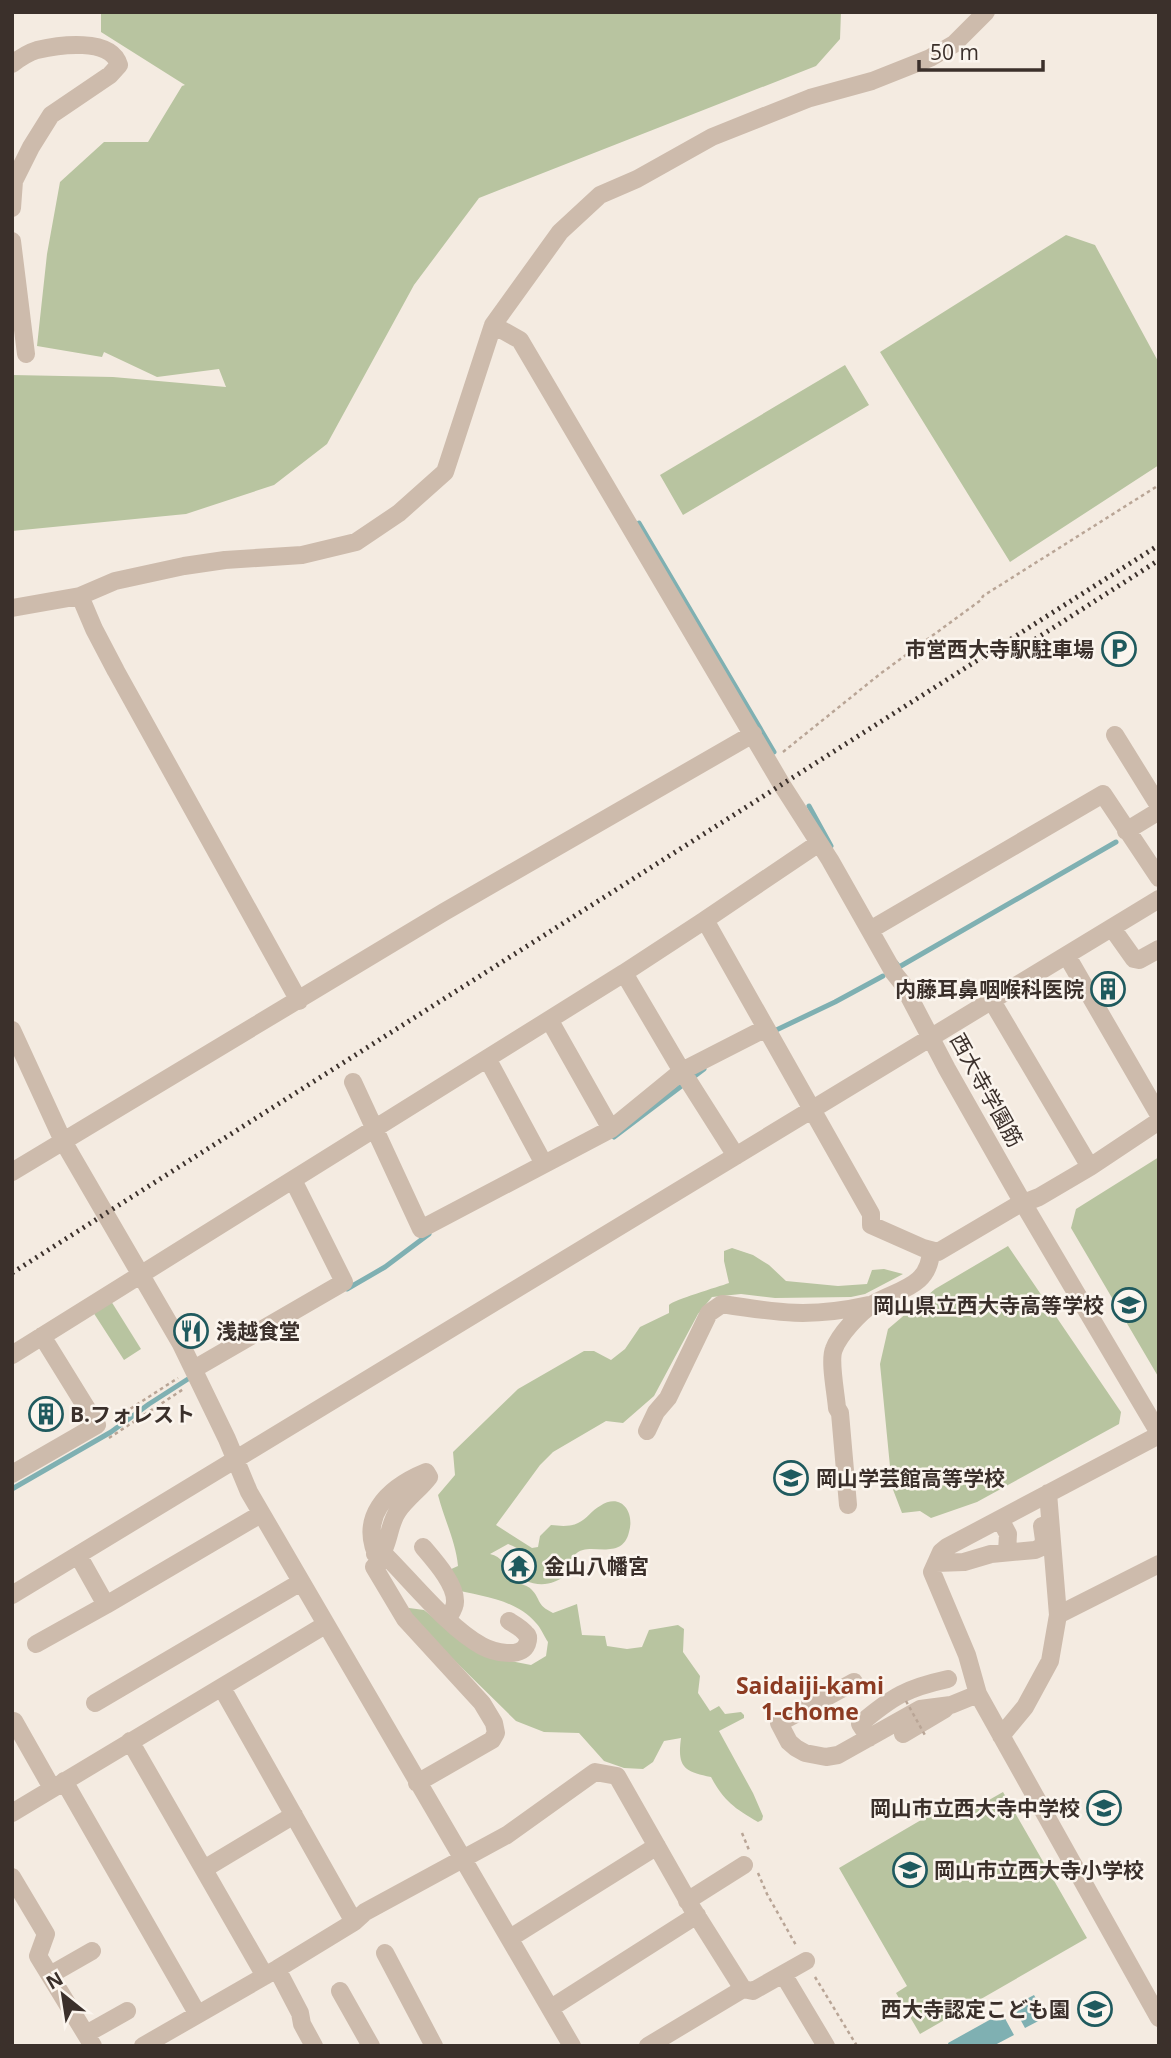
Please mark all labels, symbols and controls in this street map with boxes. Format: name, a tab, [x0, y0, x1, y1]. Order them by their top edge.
scale bar	[919, 28, 1043, 72]
text: 50 m	[930, 38, 979, 66]
parking icon: 市営西大寺駅駐車場	[1100, 630, 1138, 668]
place label: 市営西大寺駅駐車場	[905, 635, 1094, 663]
building icon: 内藤耳鼻咽喉科医院	[1089, 970, 1127, 1008]
place label: 内藤耳鼻咽喉科医院	[895, 975, 1084, 1003]
street label: 西大寺学園筋	[944, 1028, 1030, 1152]
school or university icon: 岡山県立西大寺高等学校	[1110, 1286, 1148, 1324]
place label: 岡山県立西大寺高等学校	[873, 1291, 1104, 1319]
restaurant icon: 浅越食堂	[172, 1312, 210, 1350]
place label: 浅越食堂	[216, 1317, 300, 1345]
building icon: B.フォレスト	[27, 1395, 65, 1433]
place label: B.フォレスト	[70, 1400, 195, 1428]
school or university icon: 岡山学芸館高等学校	[772, 1459, 810, 1497]
place label: 岡山学芸館高等学校	[816, 1464, 1005, 1492]
temple icon: 金山八幡宮	[500, 1547, 538, 1585]
place label: 金山八幡宮	[544, 1552, 649, 1580]
district label: Saidaiji-kami 1-chome	[736, 1669, 884, 1727]
school or university icon: 岡山市立西大寺中学校	[1085, 1789, 1123, 1827]
place label: 岡山市立西大寺中学校	[870, 1794, 1080, 1822]
school or university icon: 岡山市立西大寺小学校	[891, 1851, 929, 1889]
place label: 岡山市立西大寺小学校	[934, 1856, 1144, 1884]
north arrow	[28, 1960, 98, 2030]
text: N	[41, 1965, 68, 1995]
school or university icon: 西大寺認定こども園	[1076, 1990, 1114, 2028]
place label: 西大寺認定こども園	[881, 1995, 1070, 2023]

